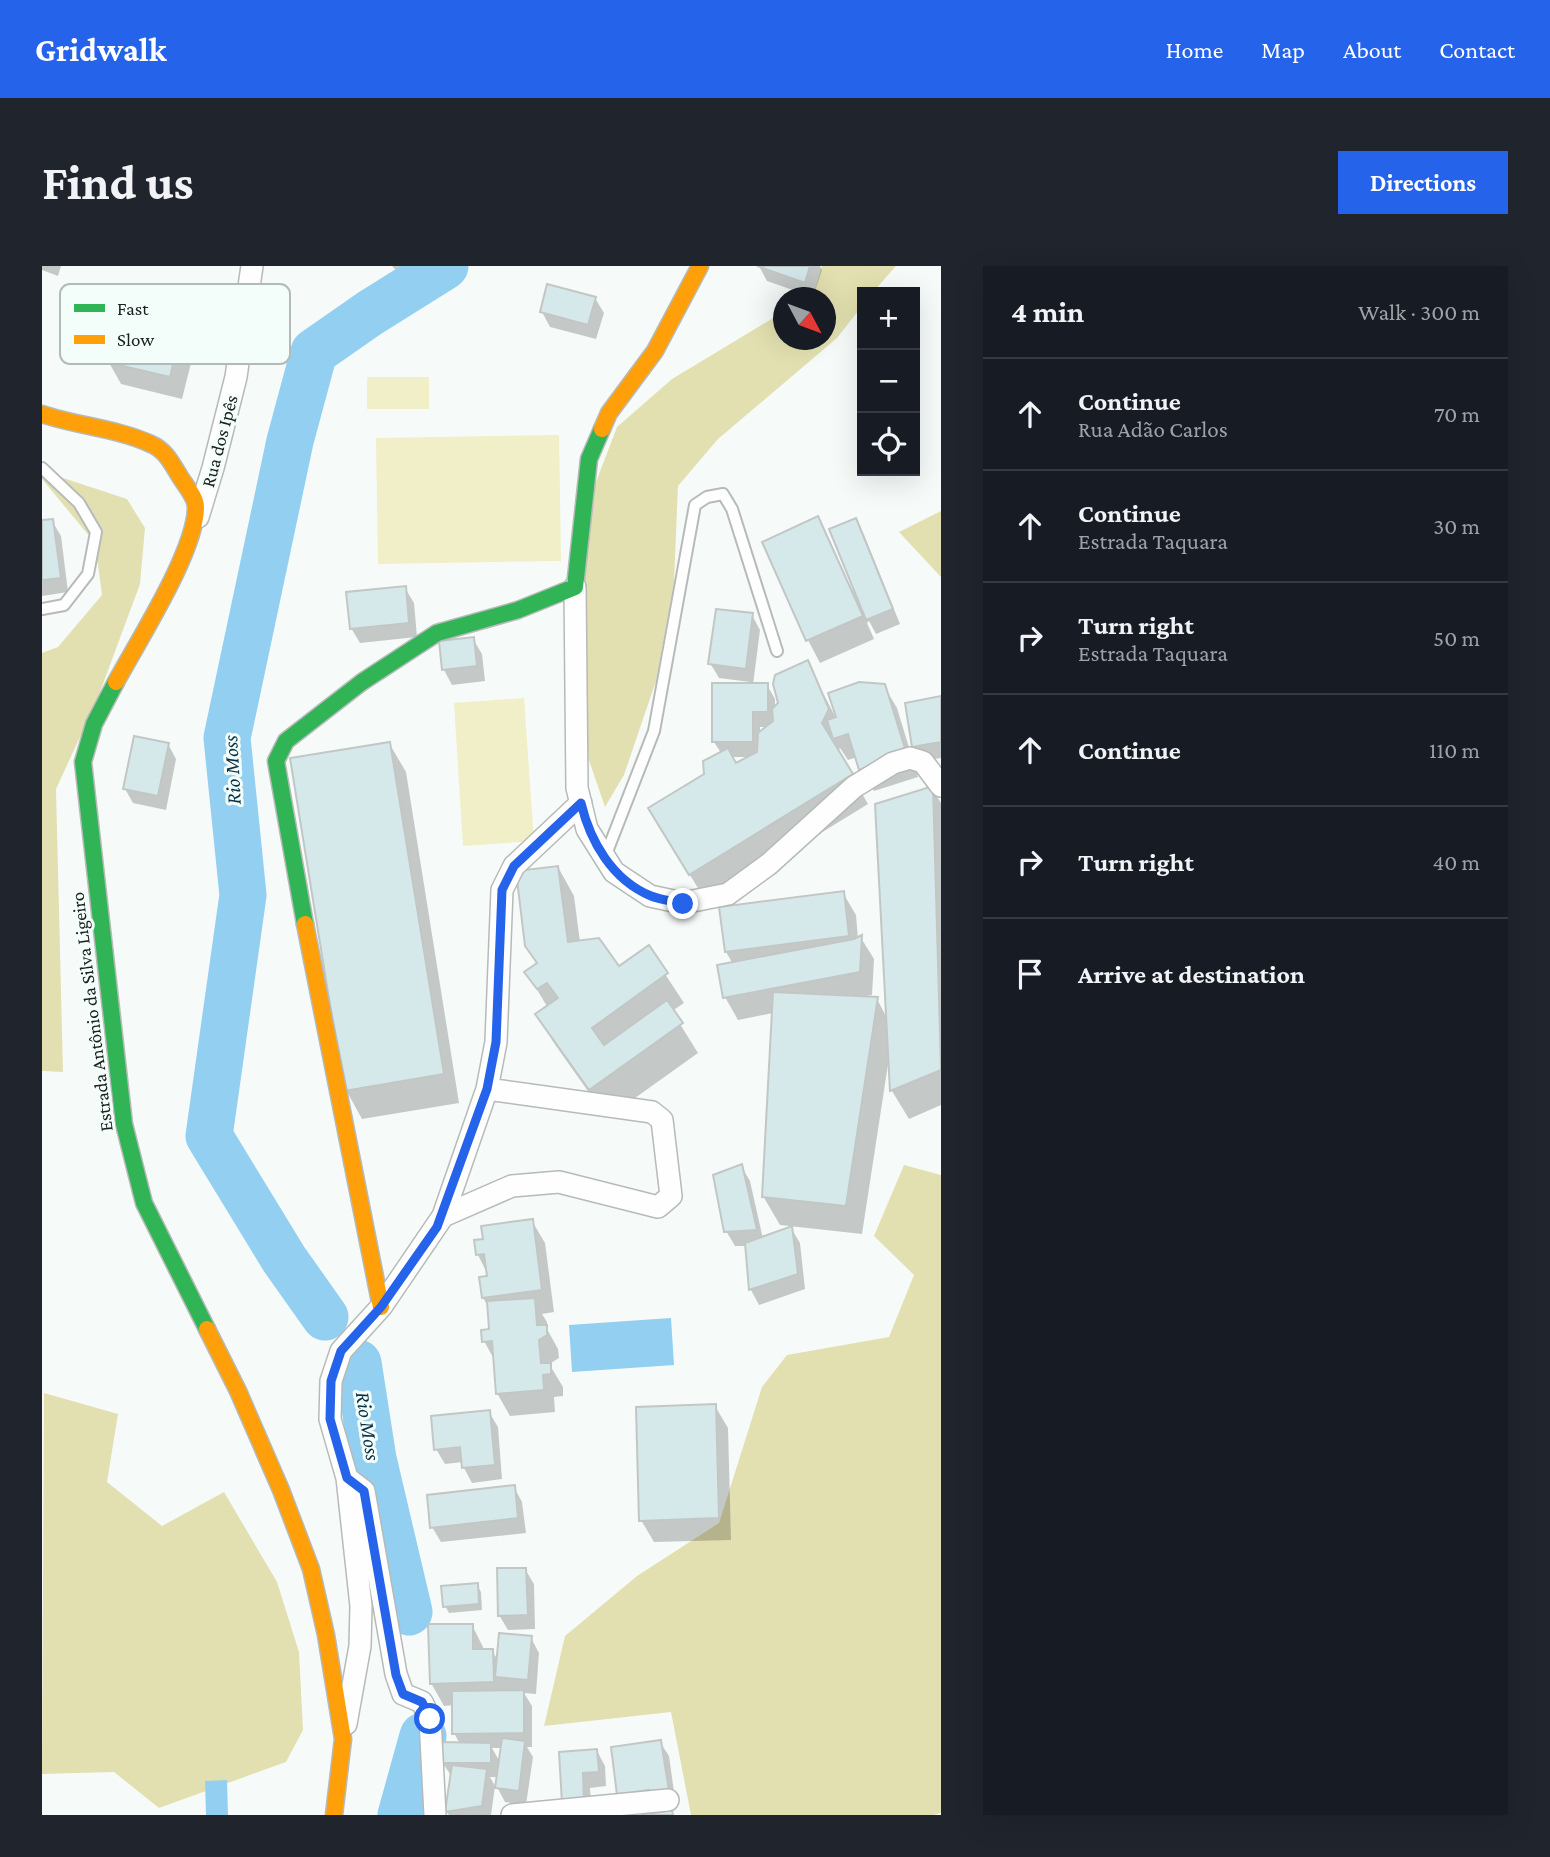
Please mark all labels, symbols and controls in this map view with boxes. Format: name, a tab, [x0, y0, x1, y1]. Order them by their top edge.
text: Gridwalk	[35, 31, 167, 68]
text: Home	[1166, 36, 1223, 63]
text: Map	[1261, 36, 1305, 63]
text: About	[1343, 36, 1401, 63]
text: Contact	[1439, 36, 1515, 63]
button: Directions	[1338, 151, 1508, 214]
text: Find us	[42, 155, 194, 210]
legend	[60, 284, 290, 364]
north arrow	[773, 287, 836, 350]
map controls	[857, 287, 920, 476]
button: +	[857, 287, 920, 350]
text: 4 min	[1011, 295, 1084, 328]
text: Fast	[117, 298, 149, 319]
text: Walk · 300 m	[1358, 299, 1480, 325]
text: Slow	[117, 329, 154, 350]
button: −	[857, 350, 920, 413]
text: Continue	[1078, 387, 1181, 416]
street label: Rua dos Ipês	[197, 393, 242, 490]
icon: ahead	[1011, 395, 1049, 433]
text: 70 m	[1434, 401, 1480, 427]
button: locate	[857, 413, 920, 476]
text: Rua Adão Carlos	[1078, 416, 1228, 442]
text: Continue	[1078, 499, 1181, 528]
icon: ahead	[1011, 507, 1049, 545]
text: 30 m	[1433, 513, 1480, 539]
text: Estrada Taquara	[1078, 528, 1228, 554]
text: Turn right	[1078, 611, 1194, 640]
icon: right	[1011, 619, 1049, 657]
text: 50 m	[1433, 625, 1480, 651]
text: Estrada Taquara	[1078, 640, 1228, 666]
icon: ahead	[1011, 731, 1049, 769]
water label: Rio Moss	[218, 734, 246, 805]
text: Continue	[1078, 736, 1181, 765]
text: 110 m	[1429, 737, 1480, 763]
icon: right	[1011, 843, 1049, 881]
text: Turn right	[1078, 848, 1194, 877]
text: 40 m	[1432, 849, 1480, 875]
route end	[667, 888, 698, 919]
street label: Estrada Antônio da Silva Ligeiro	[66, 891, 117, 1133]
icon: arrive	[1011, 955, 1049, 993]
text: Arrive at destination	[1078, 960, 1305, 989]
water label: Rio Moss	[351, 1390, 385, 1463]
route start	[414, 1703, 445, 1734]

